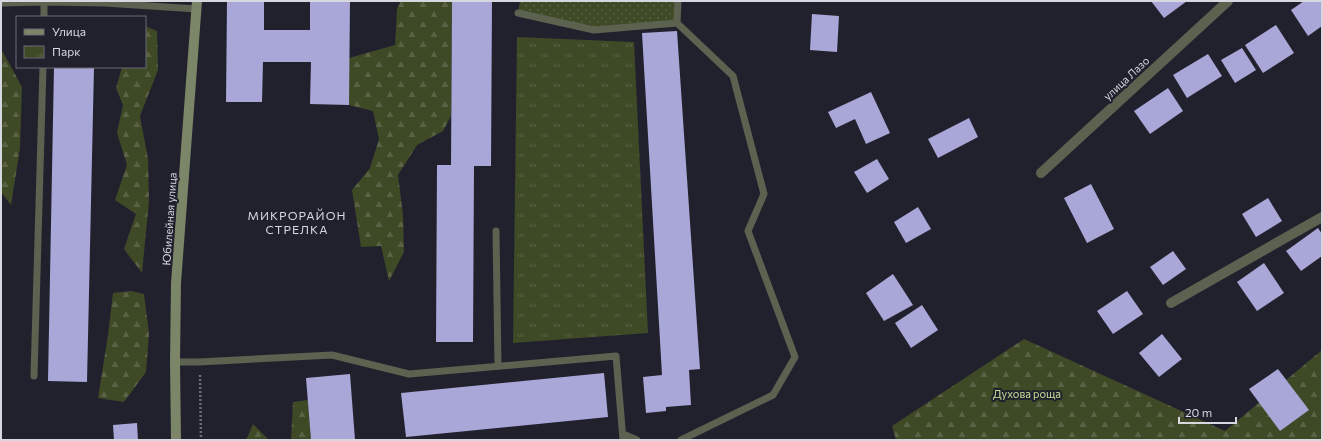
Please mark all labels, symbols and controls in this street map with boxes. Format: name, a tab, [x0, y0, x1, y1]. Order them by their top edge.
legend	[16, 16, 146, 68]
text: Улица	[52, 24, 86, 38]
text: Парк	[52, 44, 81, 58]
street label: улица Лазо	[1100, 53, 1152, 103]
street label: Юбилейная улица	[159, 172, 179, 266]
district label: МИКРОРАЙОН СТРЕЛКА	[248, 208, 346, 236]
park label: Духова роща	[993, 387, 1061, 400]
scale bar	[1179, 399, 1236, 425]
text: 20 m	[1185, 405, 1212, 419]

